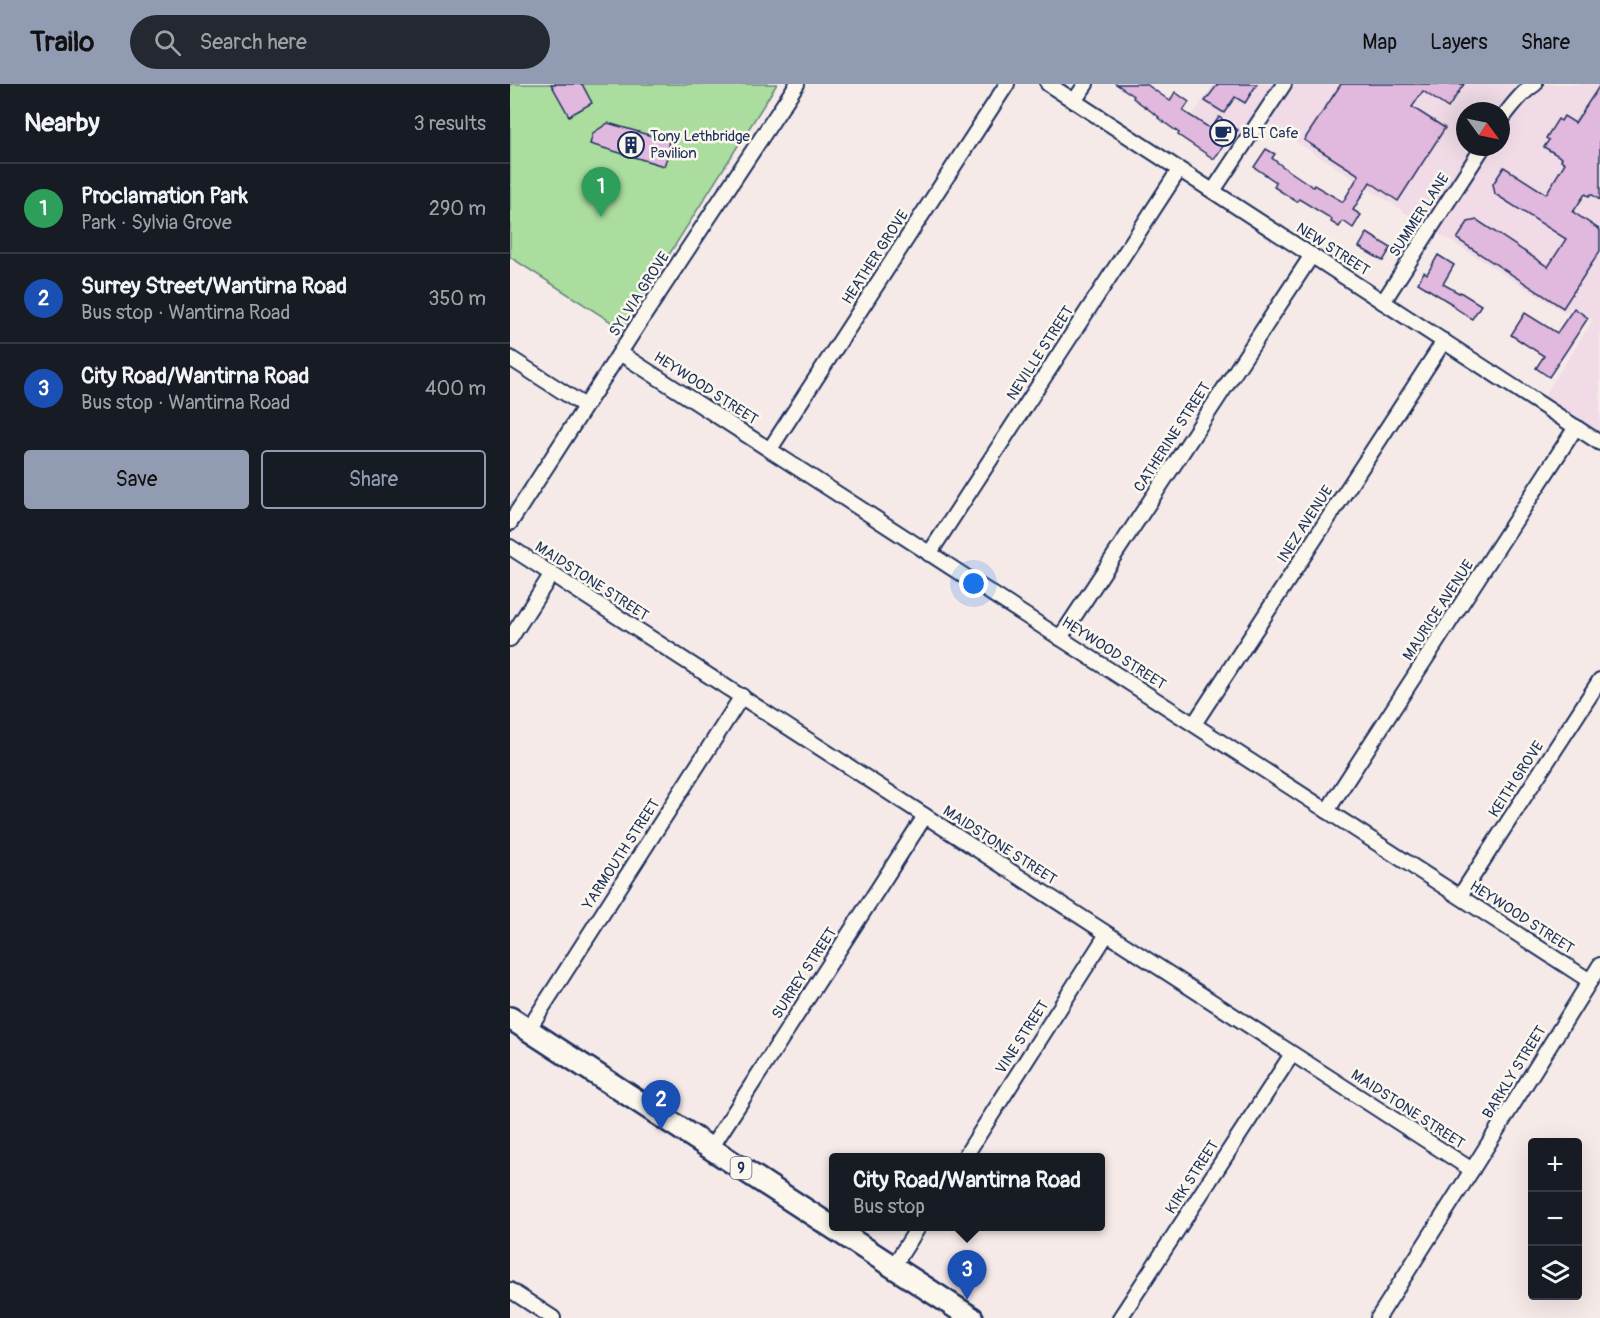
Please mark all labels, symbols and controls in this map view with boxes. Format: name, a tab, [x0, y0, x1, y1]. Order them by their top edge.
search box	[130, 15, 550, 69]
text: Trailo	[30, 25, 94, 60]
icon: search	[151, 26, 184, 59]
text: Search here	[199, 28, 307, 56]
text: Map	[1362, 29, 1397, 56]
text: Layers	[1430, 29, 1488, 56]
text: Share	[1521, 29, 1570, 56]
north arrow	[1456, 102, 1510, 156]
text: Nearby	[24, 107, 100, 139]
text: 3 results	[414, 111, 486, 136]
cafe icon: BLT Cafe	[1208, 118, 1238, 148]
place label: BLT Cafe	[1242, 124, 1299, 143]
place label: Tony Lethbridge Pavilion	[650, 127, 751, 163]
building icon: Tony Lethbridge Pavilion	[616, 130, 646, 160]
pin: 1	[582, 168, 620, 217]
street label: SUMMER LANE	[1385, 170, 1454, 261]
text: Proclamation Park	[81, 182, 248, 210]
text: 1	[40, 196, 47, 221]
text: 290 m	[429, 196, 486, 221]
street label: HEATHER GROVE	[838, 207, 913, 308]
text: Park · Sylvia Grove	[81, 210, 232, 235]
street label: NEW STREET	[1292, 219, 1373, 280]
street label: SYLVIA GROVE	[605, 248, 674, 340]
text: Surrey Street/Wantirna Road	[81, 272, 347, 300]
text: 2	[38, 286, 49, 311]
text: 350 m	[428, 286, 486, 311]
text: Bus stop · Wantirna Road	[81, 300, 290, 325]
street label: NEVILLE STREET	[1003, 302, 1078, 404]
street label: HEYWOOD STREET	[650, 348, 761, 429]
text: City Road/Wantirna Road	[81, 362, 309, 390]
text: 3	[38, 376, 49, 401]
text: 400 m	[425, 376, 486, 401]
street label: CATHERINE STREET	[1130, 379, 1215, 496]
text: Bus stop · Wantirna Road	[81, 390, 290, 415]
button: Save	[24, 450, 249, 509]
button: Share	[261, 450, 486, 509]
street label: INEZ AVENUE	[1273, 482, 1338, 567]
street label: MAIDSTONE STREET	[531, 538, 652, 625]
street label: MAURICE AVENUE	[1399, 556, 1478, 664]
your location	[959, 569, 988, 598]
street label: HEYWOOD STREET	[1058, 613, 1169, 694]
street label: KEITH GROVE	[1485, 737, 1548, 821]
street label: YARMOUTH STREET	[578, 795, 664, 914]
street label: MAIDSTONE STREET	[939, 802, 1060, 889]
street label: HEYWOOD STREET	[1466, 877, 1577, 958]
street label: SURREY STREET	[768, 924, 841, 1023]
street label: VINE STREET	[992, 997, 1053, 1078]
street label: BARKLY STREET	[1478, 1022, 1551, 1122]
street label: MAIDSTONE STREET	[1347, 1066, 1468, 1153]
pin: 2	[642, 1080, 680, 1130]
street label: KIRK STREET	[1162, 1137, 1223, 1218]
map controls	[1528, 1138, 1582, 1300]
button: +	[1528, 1138, 1582, 1192]
popup	[829, 1153, 1105, 1231]
road number: 9	[730, 1157, 752, 1179]
text: City Road/Wantirna Road	[853, 1166, 1081, 1194]
button: −	[1528, 1192, 1582, 1246]
text: Bus stop	[853, 1194, 925, 1219]
button: layers	[1528, 1246, 1582, 1300]
pin: 3	[948, 1250, 986, 1300]

